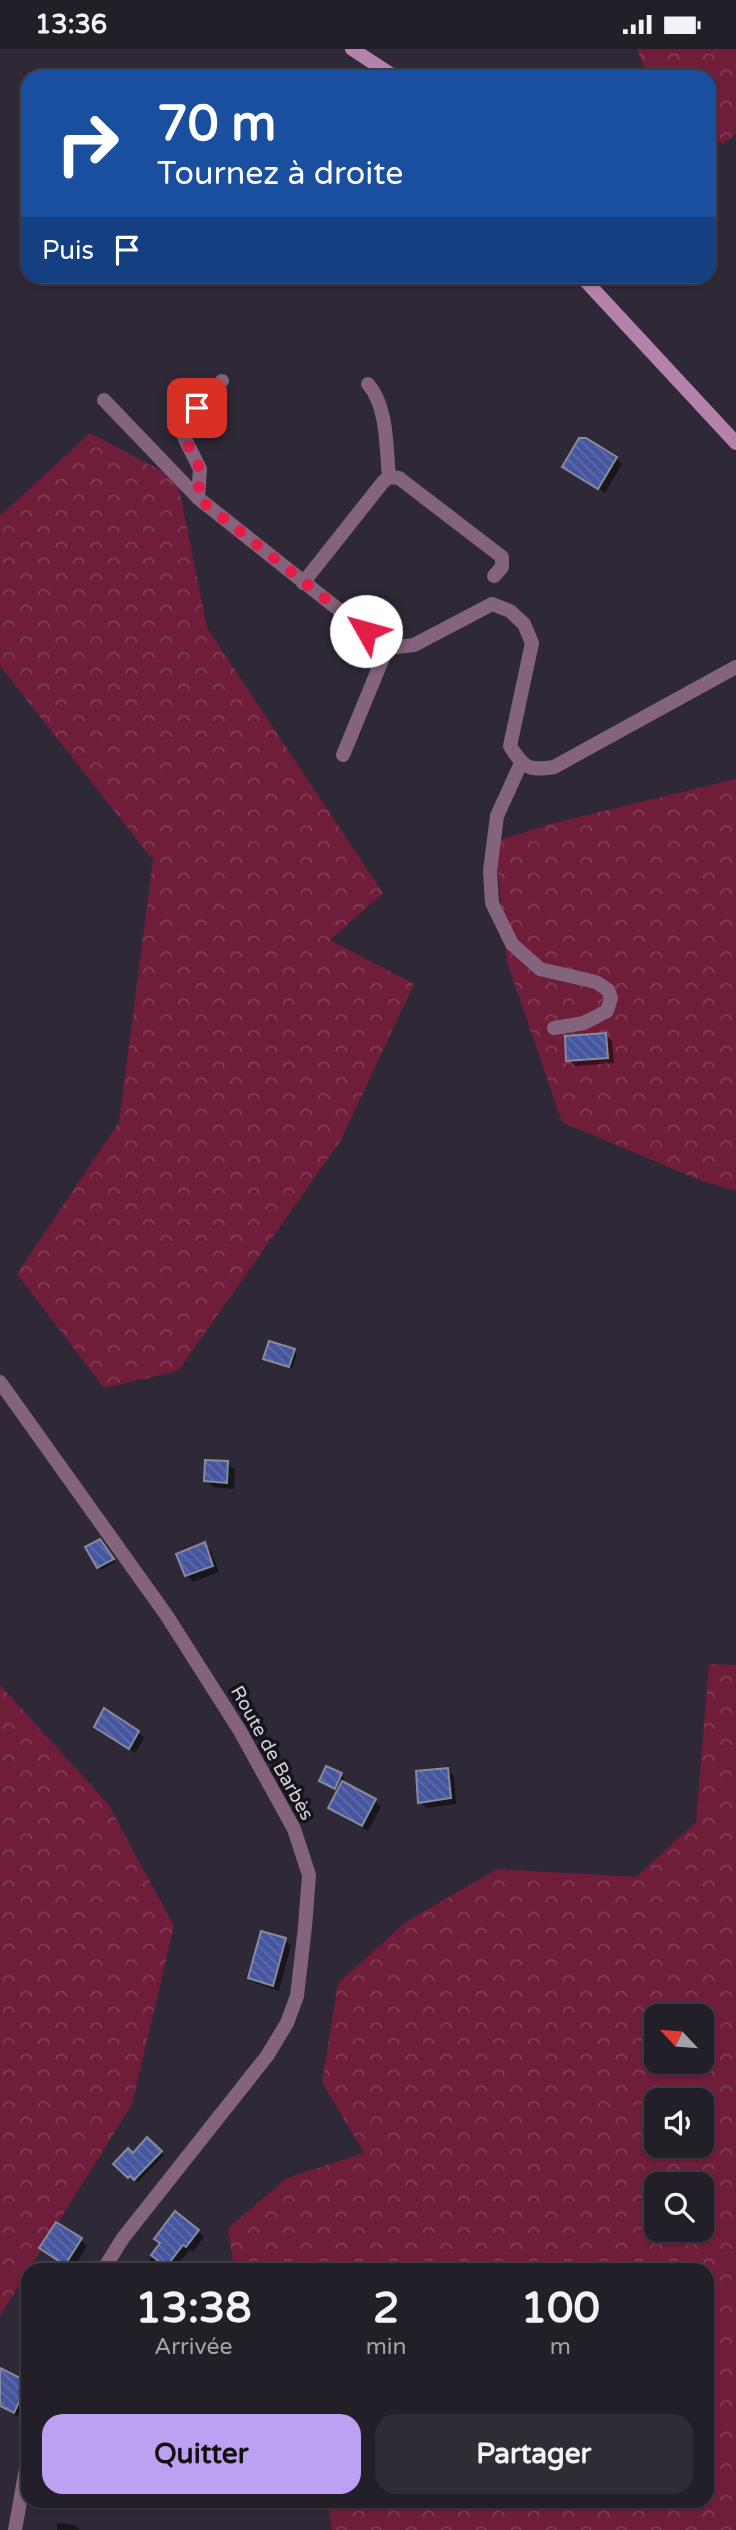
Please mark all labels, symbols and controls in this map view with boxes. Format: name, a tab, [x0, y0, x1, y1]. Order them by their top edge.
text: 13:36	[35, 9, 107, 40]
text: 70 m	[157, 95, 276, 154]
icon: right	[42, 98, 133, 189]
text: Tournez à droite	[157, 155, 403, 193]
icon: arrive	[108, 231, 146, 269]
text: Puis	[42, 235, 94, 266]
pin	[167, 378, 227, 438]
icon: arrive	[178, 389, 216, 427]
position arrow	[329, 594, 403, 668]
street label: Route de Barbès	[226, 1682, 318, 1824]
north arrow	[644, 2004, 714, 2074]
map controls	[644, 2004, 714, 2242]
button: sound	[644, 2088, 714, 2158]
button: search	[644, 2172, 714, 2242]
text: 13:38	[135, 2283, 252, 2334]
text: 2	[373, 2283, 399, 2334]
text: 100	[521, 2283, 600, 2334]
text: Arrivée	[154, 2333, 233, 2361]
text: min	[366, 2333, 407, 2361]
text: m	[550, 2333, 571, 2361]
button: Quitter	[42, 2414, 361, 2494]
button: Partager	[375, 2414, 693, 2494]

